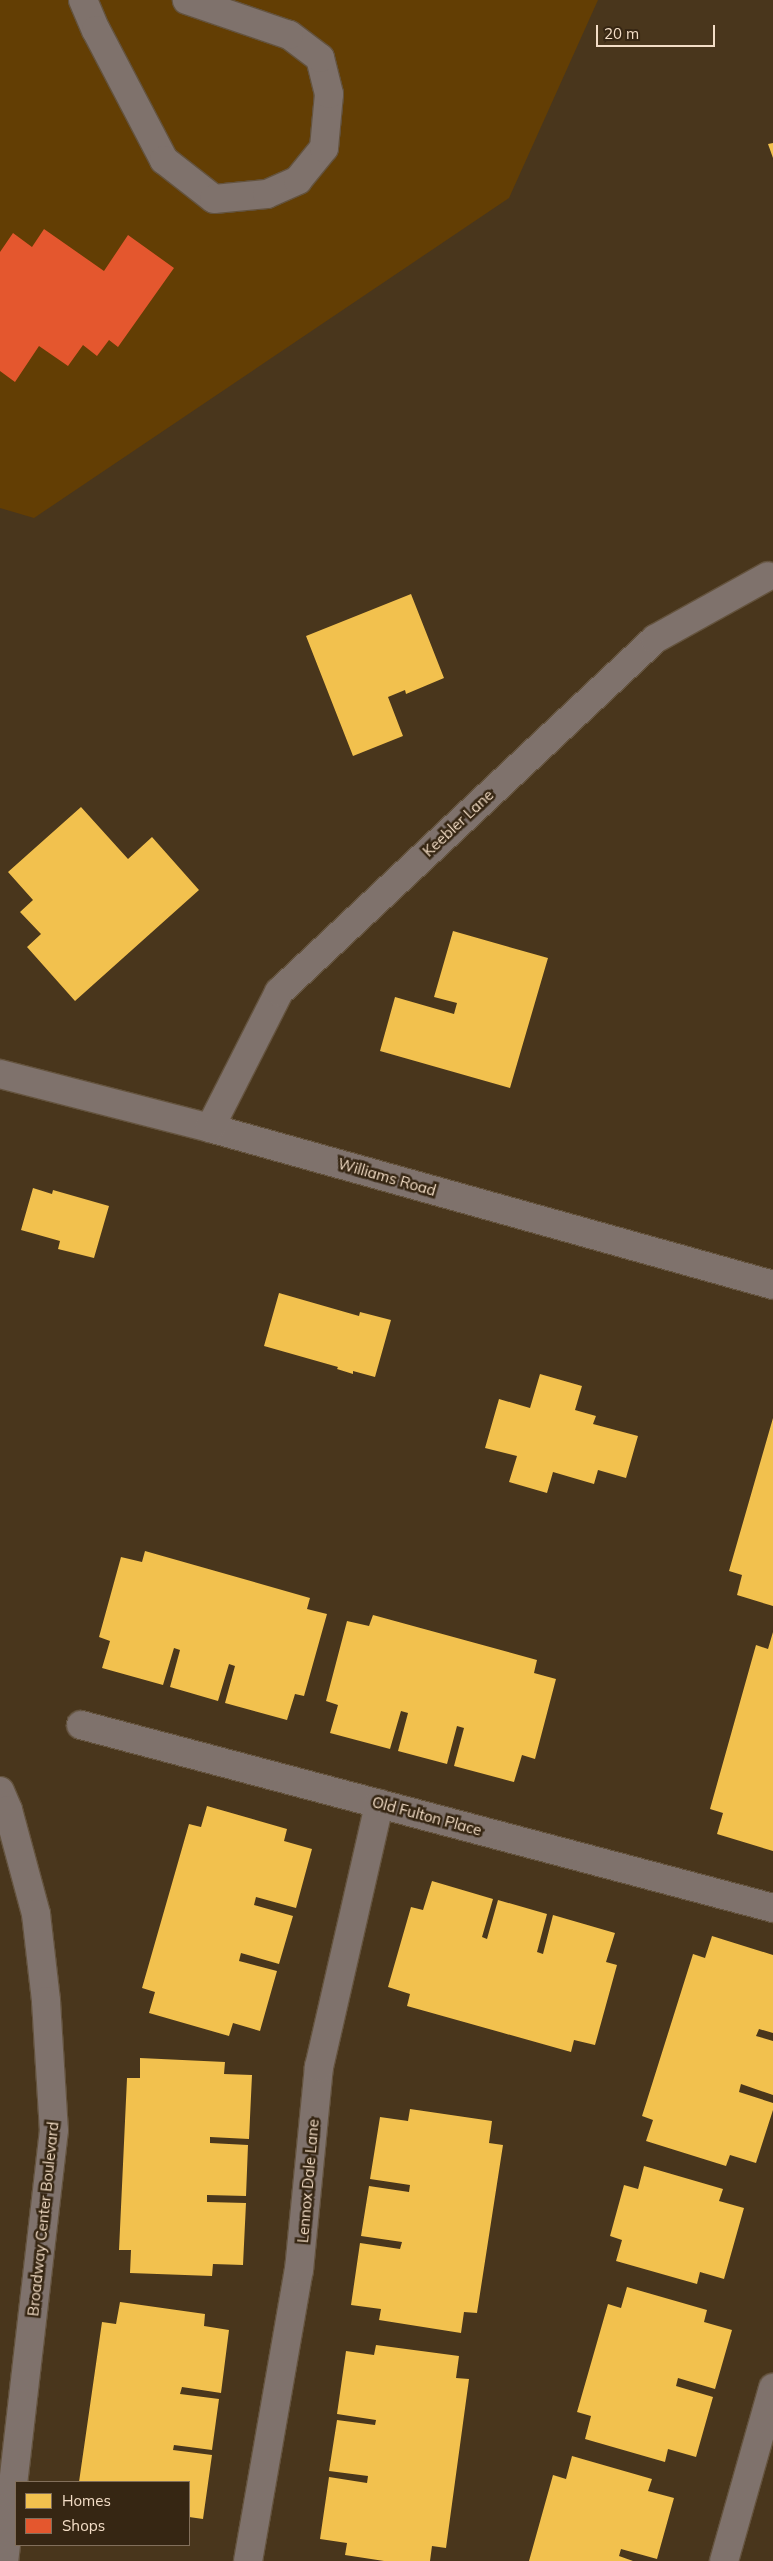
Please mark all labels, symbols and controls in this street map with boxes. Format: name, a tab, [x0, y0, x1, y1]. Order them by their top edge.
scale bar	[598, 15, 717, 47]
text: 20 m	[604, 24, 639, 43]
street label: Keebler Lane	[419, 786, 497, 860]
street label: Williams Road	[336, 1154, 438, 1200]
street label: Old Fulton Place	[370, 1793, 484, 1839]
street label: Lennox Dale Lane	[294, 2118, 322, 2244]
street label: Broadway Center Boulevard	[24, 2121, 62, 2317]
legend	[15, 2481, 190, 2546]
text: Homes	[62, 2491, 111, 2510]
text: Shops	[62, 2516, 105, 2535]

